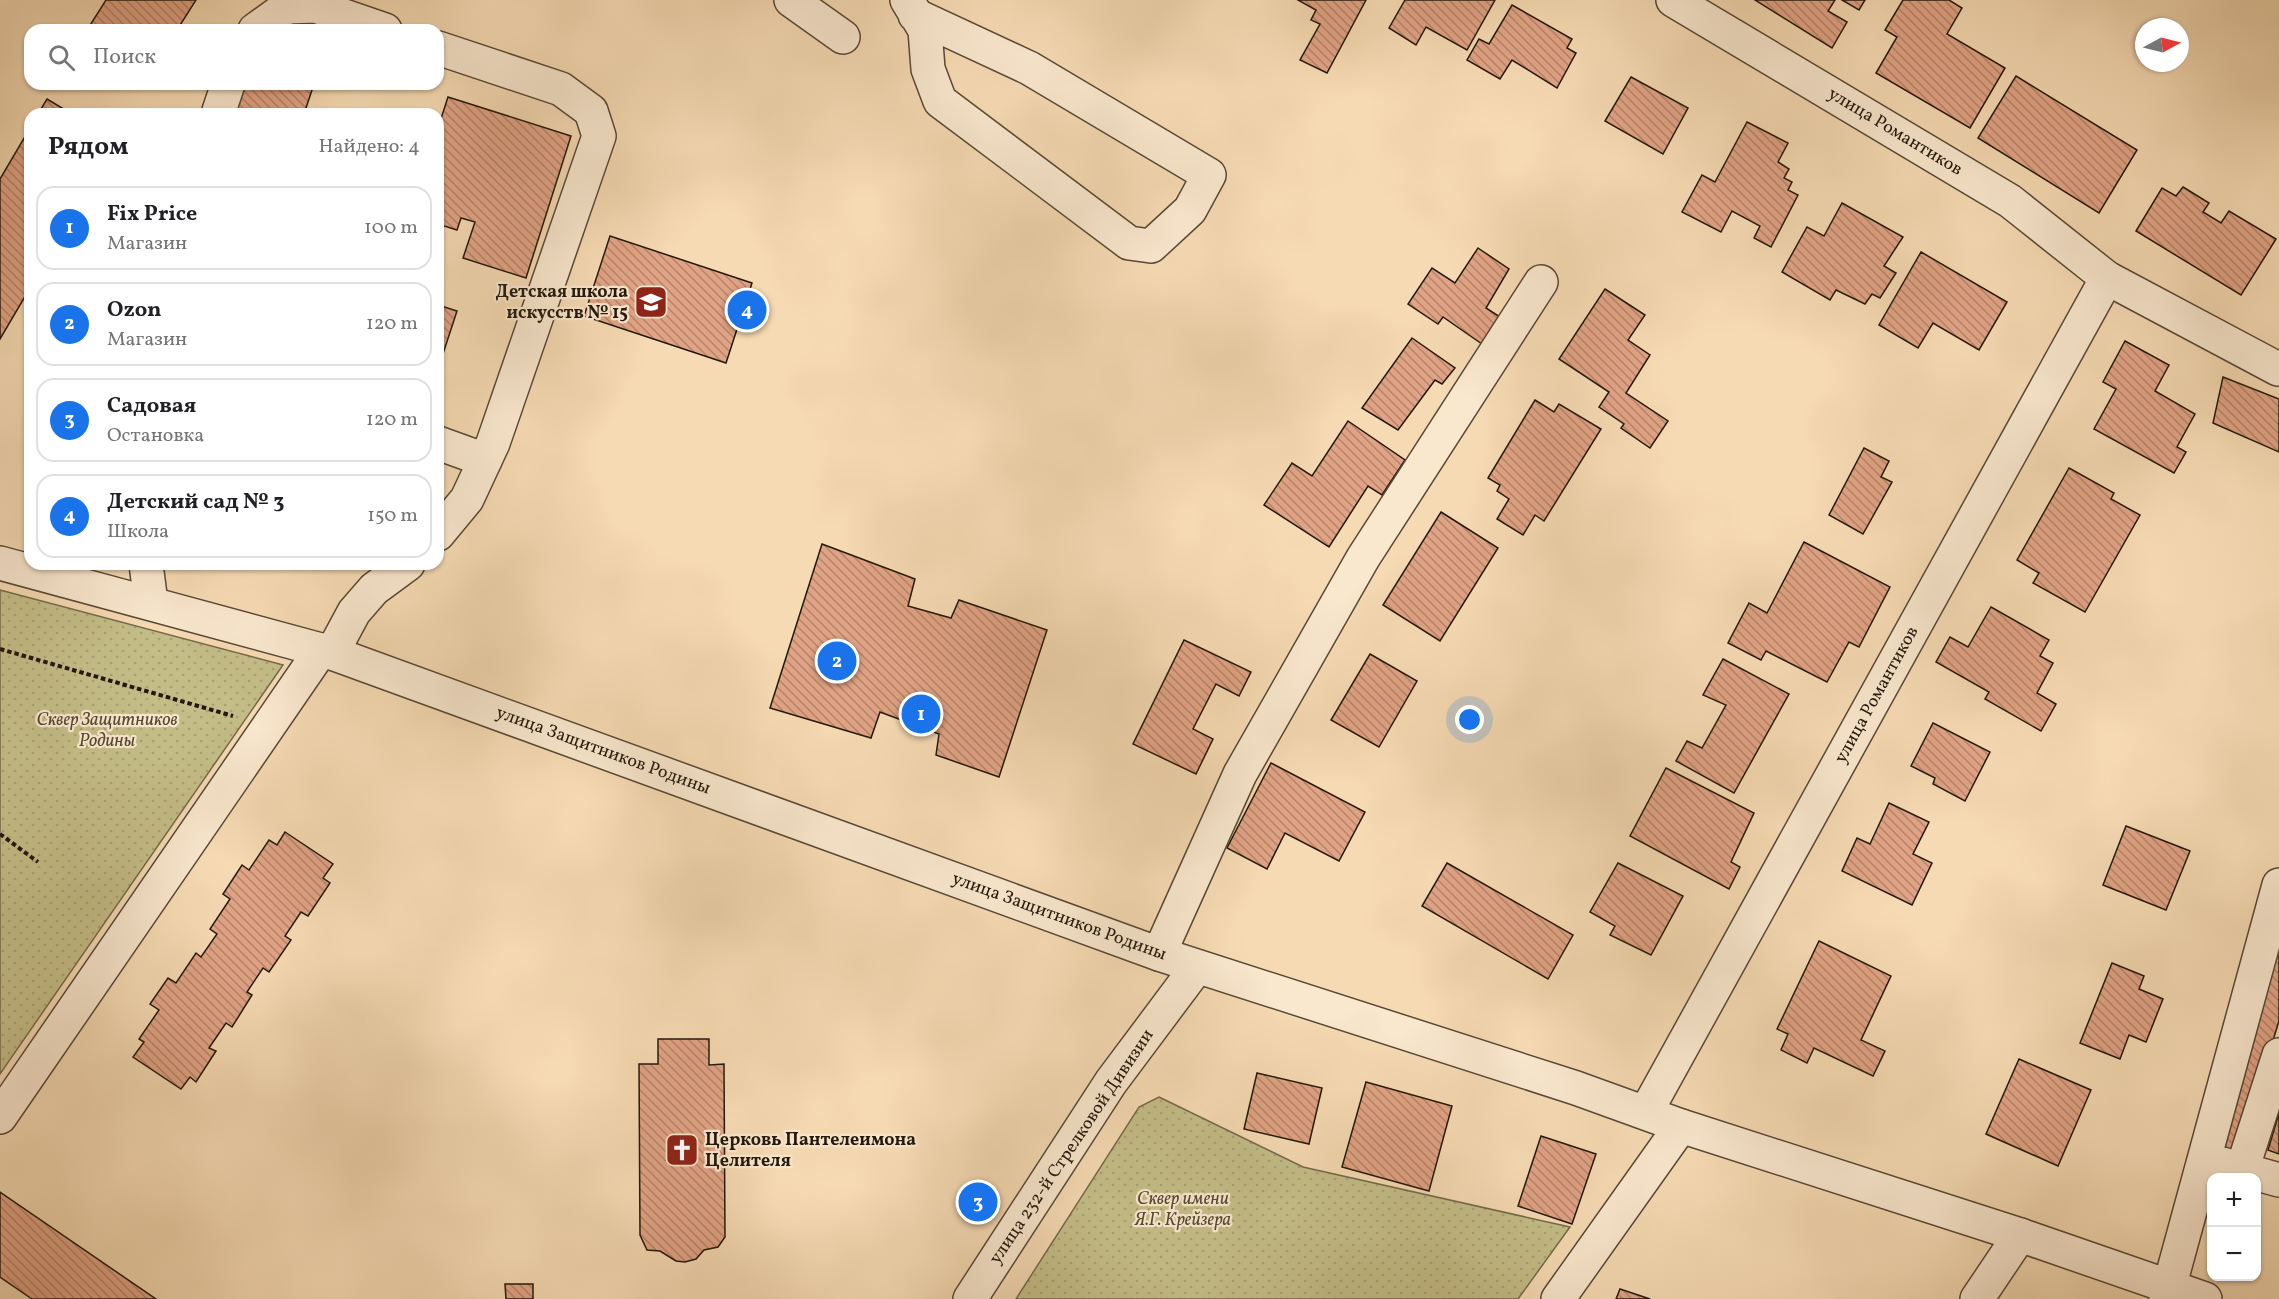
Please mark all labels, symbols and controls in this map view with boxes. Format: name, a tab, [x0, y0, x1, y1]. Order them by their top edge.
north arrow	[2135, 18, 2189, 72]
search box	[24, 24, 444, 90]
icon: search	[45, 41, 78, 74]
text: Поиск	[93, 42, 156, 73]
street label: улица Романтиков	[1823, 82, 1967, 182]
text: Рядом	[48, 129, 128, 165]
text: Найдено: 4	[319, 133, 420, 161]
text: Fix Price	[107, 199, 197, 230]
text: 1	[65, 214, 74, 242]
text: 100 m	[364, 214, 418, 242]
text: Магазин	[107, 230, 187, 258]
place label: Детская школа искусств № 15	[495, 280, 628, 326]
school or university icon: Детская школа искусств № 15	[633, 284, 669, 320]
pin: 4	[728, 288, 766, 332]
text: Ozon	[107, 295, 162, 326]
text: 2	[64, 310, 75, 338]
text: 120 m	[366, 310, 418, 338]
text: Магазин	[107, 326, 187, 354]
text: Садовая	[107, 391, 196, 422]
text: 3	[64, 406, 75, 434]
text: 120 m	[366, 406, 418, 434]
text: Остановка	[107, 422, 204, 450]
text: Детский сад № 3	[107, 487, 284, 518]
text: 4	[63, 502, 76, 530]
text: 150 m	[367, 502, 418, 530]
text: Школа	[107, 518, 169, 546]
street label: улица Романтиков	[1829, 622, 1925, 768]
pin: 2	[818, 638, 856, 684]
pin: 1	[902, 692, 940, 736]
street label: улица Защитников Родины	[492, 701, 714, 802]
your location	[1455, 705, 1484, 734]
park label: Сквер Защитников Родины	[36, 708, 178, 754]
street label: улица Защитников Родины	[948, 867, 1170, 968]
street label: улица 232-й Стрелковой Дивизии	[984, 1024, 1160, 1269]
place label: Церковь Пантелеимона Целителя	[705, 1128, 916, 1174]
church icon: Церковь Пантелеимона Целителя	[664, 1132, 700, 1168]
map controls	[2207, 1173, 2261, 1281]
button: +	[2207, 1173, 2261, 1227]
pin: 3	[958, 1180, 998, 1224]
park label: Сквер имени Я.Г. Крейзера	[1134, 1187, 1231, 1233]
button: −	[2207, 1227, 2261, 1281]

